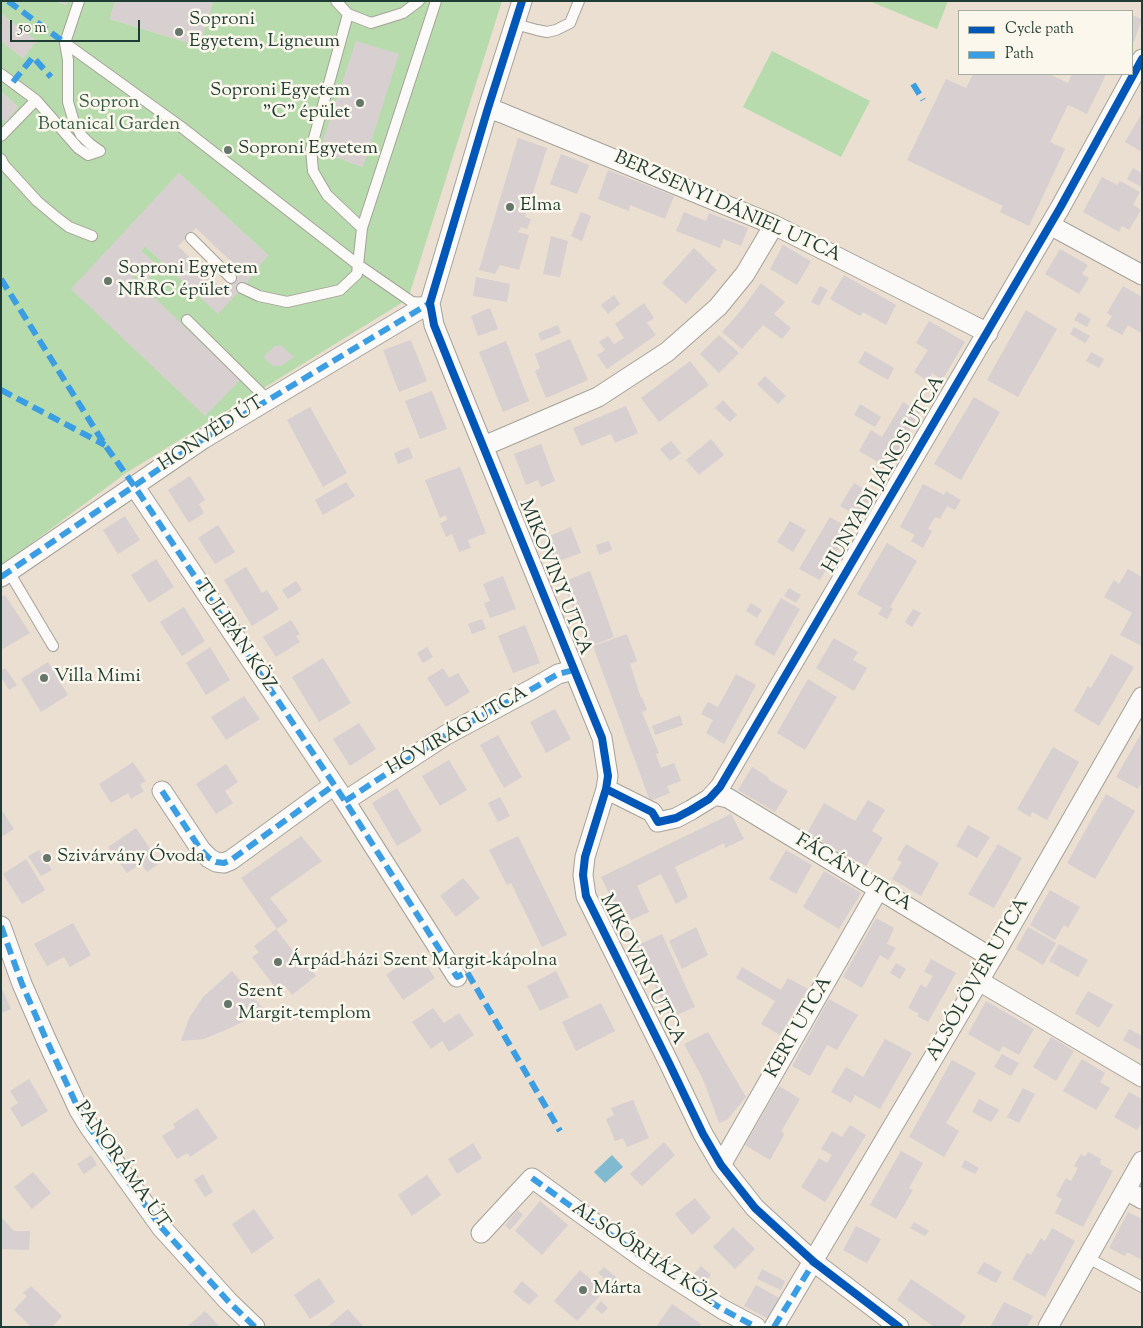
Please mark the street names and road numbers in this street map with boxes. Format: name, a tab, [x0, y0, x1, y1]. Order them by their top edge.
street label: BERZSENYI DÁNIEL UTCA	[610, 148, 844, 268]
street label: HUNYADI JÁNOS UTCA	[819, 372, 951, 578]
street label: HONVÉD ÚT	[155, 393, 269, 477]
street label: MIKOVINY UTCA	[512, 497, 596, 659]
street label: TULIPÁN KÖZ	[188, 576, 280, 696]
street label: HÓVIRÁG UTCA	[384, 682, 532, 782]
street label: FÁCÁN UTCA	[791, 830, 915, 918]
street label: MIKOVINY UTCA	[593, 891, 689, 1049]
street label: ALSÓLÖVÉR UTCA	[923, 894, 1035, 1066]
street label: KERT UTCA	[762, 973, 838, 1083]
street label: PANORÁMA ÚT	[68, 1098, 174, 1234]
street label: ALSÓŐRHÁZ KÖZ	[566, 1198, 720, 1312]

